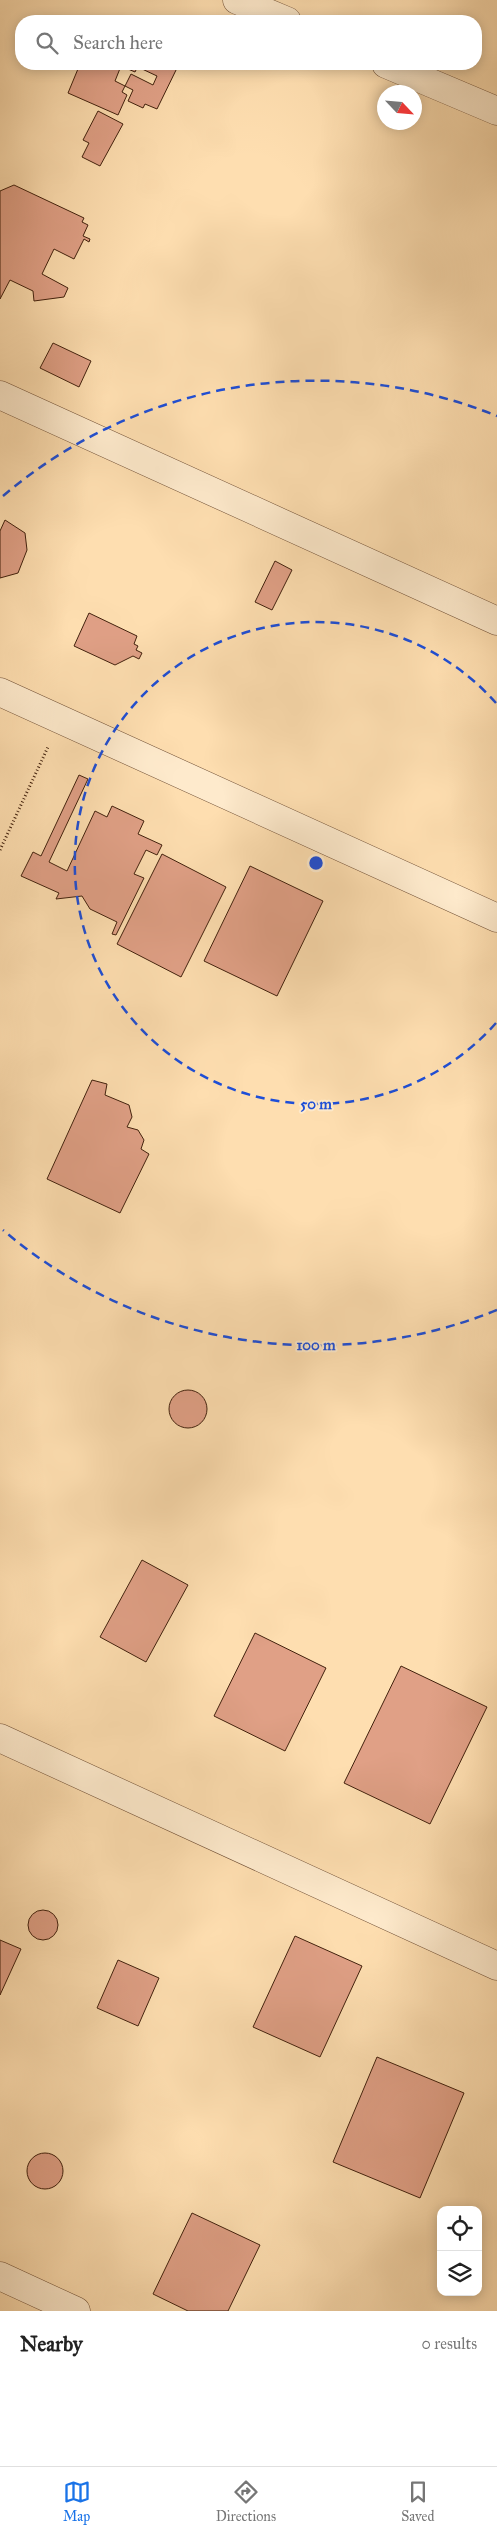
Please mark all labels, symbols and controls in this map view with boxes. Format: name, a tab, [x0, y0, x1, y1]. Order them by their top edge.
search box	[15, 15, 482, 70]
icon: search	[33, 29, 61, 57]
text: Search here	[73, 31, 163, 54]
north arrow	[377, 85, 422, 130]
centre of rings	[307, 854, 325, 872]
text: 50 m	[300, 1095, 332, 1113]
text: 100 m	[296, 1336, 336, 1354]
map controls	[437, 2206, 482, 2296]
button: locate	[437, 2206, 482, 2251]
button: layers	[437, 2251, 482, 2296]
text: Nearby	[20, 2331, 83, 2357]
text: 0 results	[422, 2334, 477, 2353]
tab: Map	[63, 2478, 91, 2525]
tab: Directions	[216, 2478, 276, 2525]
tab: Saved	[401, 2478, 434, 2525]

